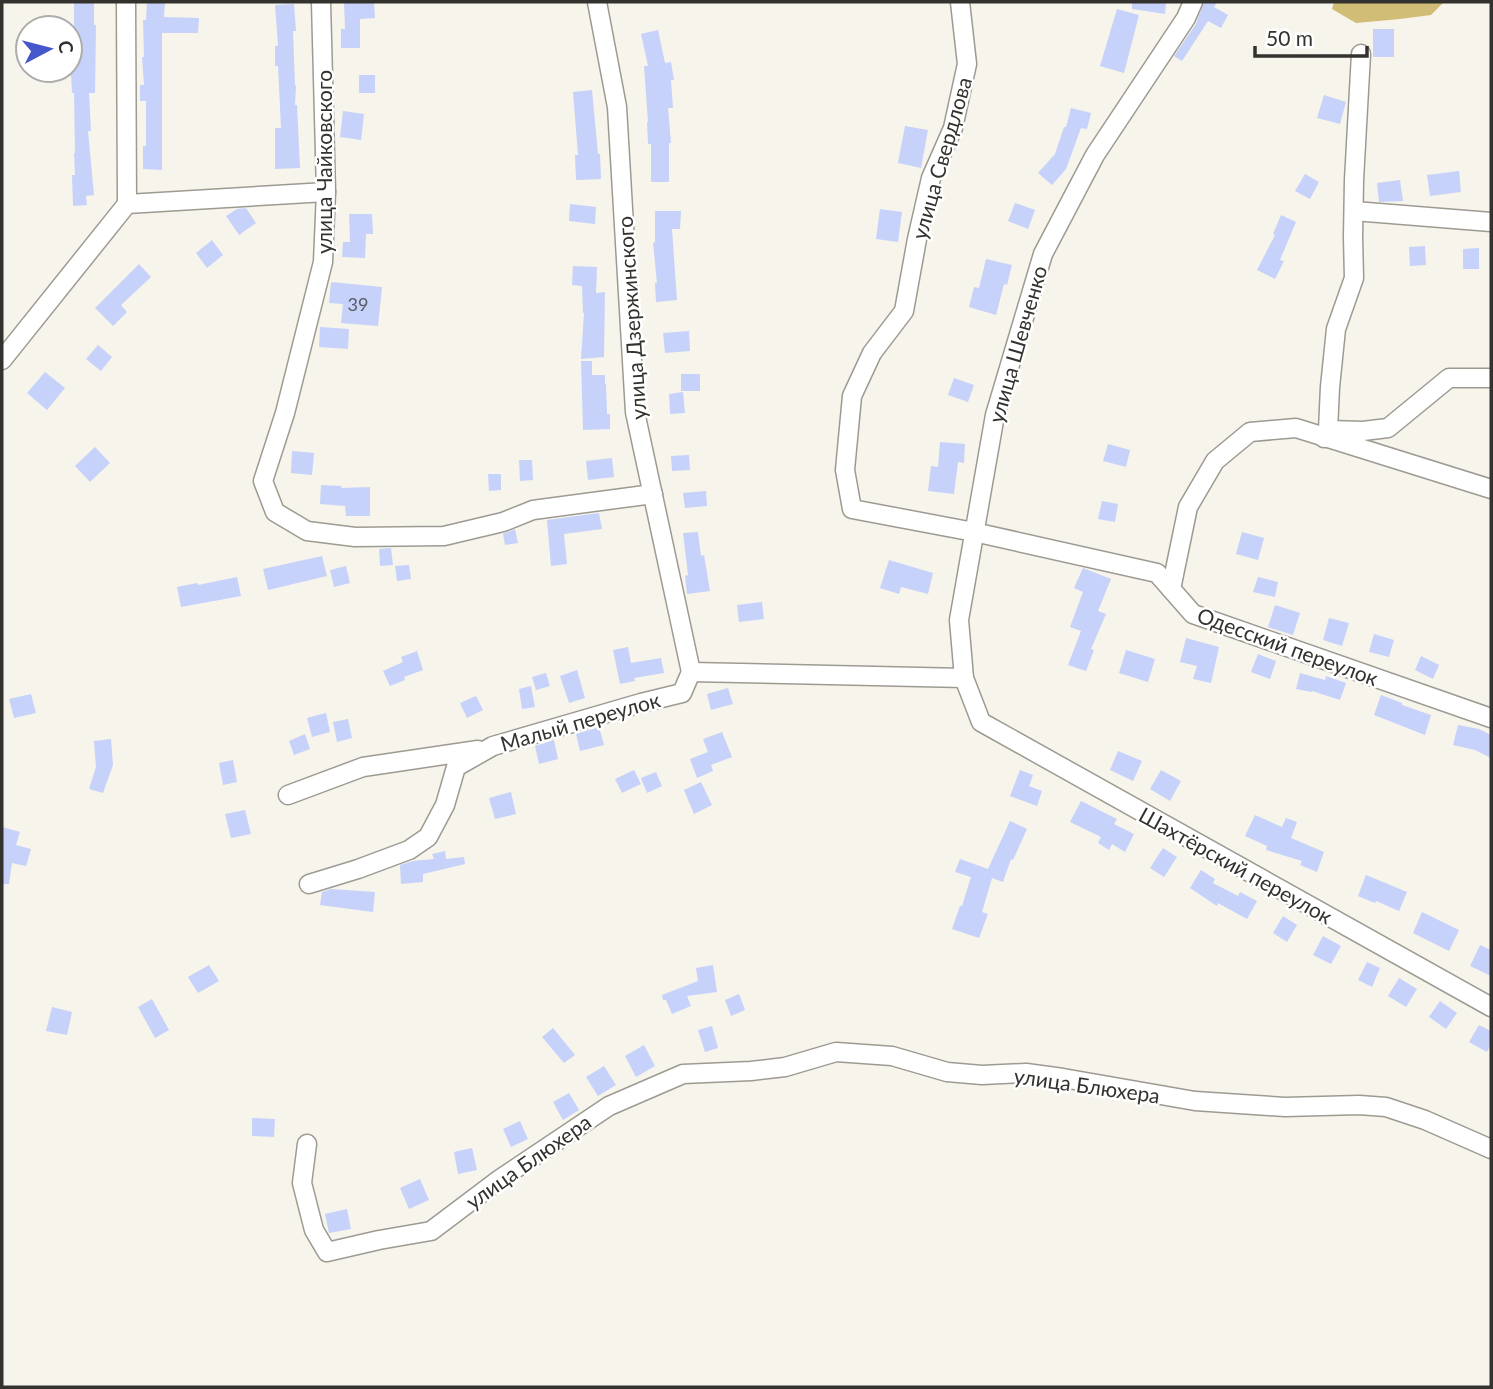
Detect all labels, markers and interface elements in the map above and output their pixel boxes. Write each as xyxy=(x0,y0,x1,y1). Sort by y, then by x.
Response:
north arrow xyxy=(14,14,84,84)
scale bar xyxy=(1255,14,1367,58)
text: 50 m xyxy=(1266,25,1313,50)
text: С xyxy=(54,39,79,55)
street label: улица Чайковского xyxy=(311,70,336,254)
street label: улица Свердлова xyxy=(906,74,976,242)
street label: улица Дзержинского xyxy=(611,215,651,421)
street label: улица Шевченко xyxy=(983,262,1051,426)
house number: 39 xyxy=(348,293,368,315)
street label: Одесский переулок xyxy=(1194,602,1382,690)
street label: Малый переулок xyxy=(497,686,663,756)
street label: Шахтёрский переулок xyxy=(1135,801,1337,929)
street label: улица Блюхера xyxy=(1012,1062,1162,1108)
street label: улица Блюхера xyxy=(461,1109,595,1213)

